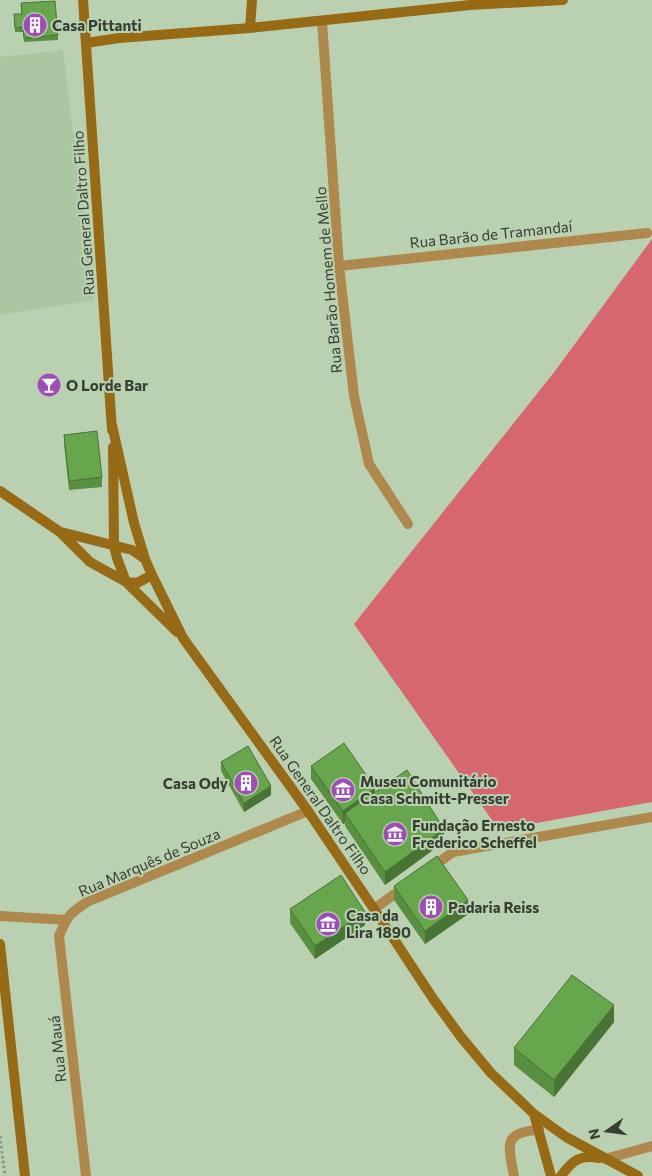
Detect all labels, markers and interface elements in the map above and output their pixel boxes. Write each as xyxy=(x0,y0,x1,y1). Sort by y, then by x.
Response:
building icon: Casa Pittanti xyxy=(22,12,48,38)
place label: Casa Pittanti xyxy=(52,16,142,34)
street label: Rua General Daltro Filho xyxy=(68,130,98,296)
street label: Rua Barão Homem de Mello xyxy=(311,186,345,374)
street label: Rua Barão de Tramandaí xyxy=(409,216,574,251)
bar icon: O Lorde Bar xyxy=(36,372,62,398)
place label: O Lorde Bar xyxy=(66,376,148,394)
street label: Rua General Daltro Filho xyxy=(266,732,376,878)
building icon: Casa Ody xyxy=(233,770,259,796)
place label: Museu Comunitário Casa Schmitt-Presser xyxy=(360,772,509,807)
place label: Casa Ody xyxy=(163,774,229,792)
museum icon: Museu Comunitário Casa Schmitt-Presser xyxy=(330,777,356,803)
place label: Fundação Ernesto Frederico Scheffel xyxy=(412,816,537,851)
museum icon: Fundação Ernesto Frederico Scheffel xyxy=(382,821,408,847)
street label: Rua Marquês de Souza xyxy=(75,824,223,900)
building icon: Padaria Reiss xyxy=(418,894,444,920)
place label: Padaria Reiss xyxy=(448,898,539,916)
place label: Casa da Lira 1890 xyxy=(346,906,411,941)
museum icon: Casa da Lira 1890 xyxy=(315,911,341,937)
street label: Rua Mauá xyxy=(45,1015,69,1083)
north arrow xyxy=(582,1106,632,1156)
text: N xyxy=(584,1127,603,1141)

